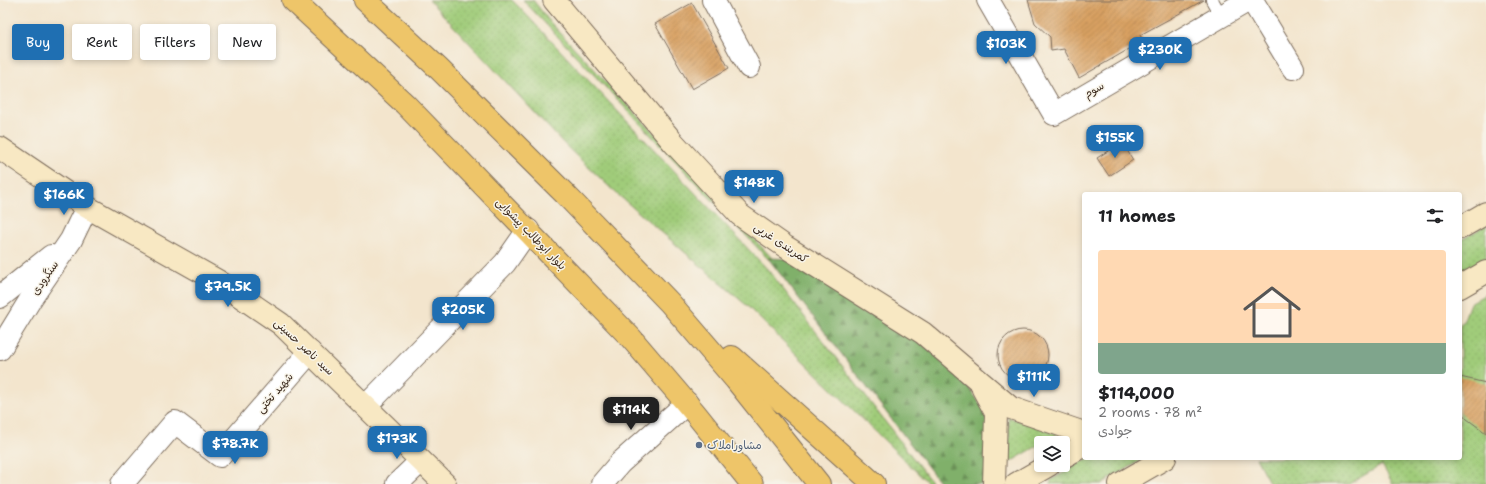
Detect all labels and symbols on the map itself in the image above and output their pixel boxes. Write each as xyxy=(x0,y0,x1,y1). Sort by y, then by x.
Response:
pin: $103K xyxy=(978,31,1034,65)
pin: $230K xyxy=(1132,37,1188,71)
street label: سوم xyxy=(1081,78,1107,103)
pin: $155K xyxy=(1087,125,1143,159)
pin: $148K xyxy=(726,170,782,204)
pin: $166K xyxy=(36,182,92,216)
street label: بلوار ابوطالب پیشوایی xyxy=(493,195,569,273)
street label: کمربندی غربی xyxy=(751,219,811,267)
street label: سنگرودی xyxy=(28,258,62,298)
pin: $79.5K xyxy=(195,274,261,308)
pin: $205K xyxy=(435,297,491,331)
street label: سید ناصر حسینی xyxy=(271,315,337,379)
pin: $111K xyxy=(1006,364,1062,398)
street label: شهید تختی xyxy=(253,370,297,416)
pin: $114K xyxy=(603,397,659,431)
pin: $173K xyxy=(369,426,425,460)
pin: $78.7K xyxy=(202,431,268,465)
place label: مشاوراملاک xyxy=(707,438,762,453)
marker: مشاوراملاک xyxy=(694,440,704,450)

